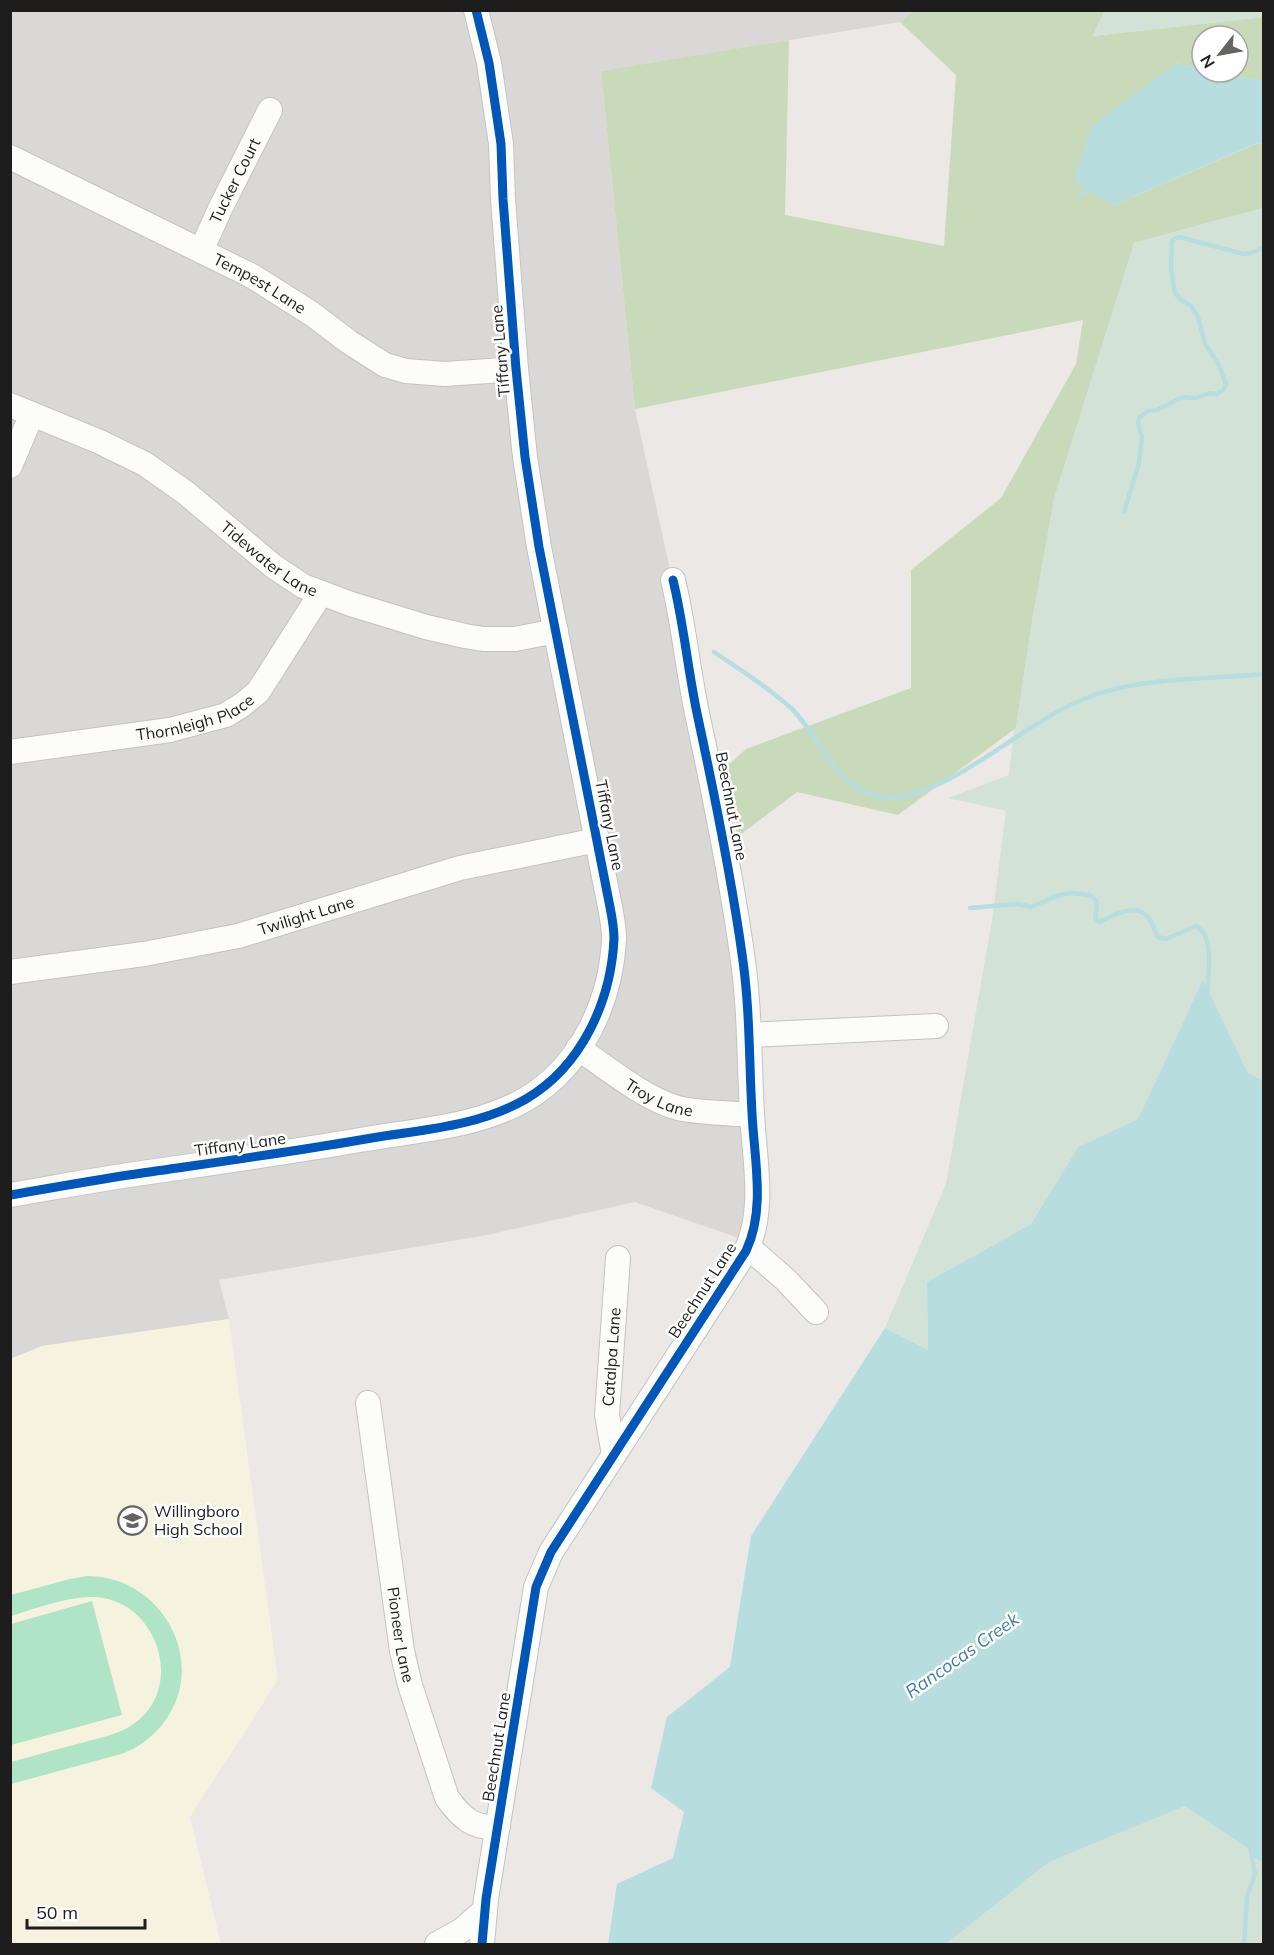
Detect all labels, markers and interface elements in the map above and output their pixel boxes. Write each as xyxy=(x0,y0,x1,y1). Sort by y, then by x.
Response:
north arrow xyxy=(1190,24,1250,84)
text: N xyxy=(1195,51,1219,72)
street label: Tucker Court xyxy=(205,134,264,226)
street label: Tempest Lane xyxy=(210,249,310,318)
street label: Tiffany Lane xyxy=(486,304,514,398)
street label: Tidewater Lane xyxy=(217,517,320,601)
street label: Thornleigh Place xyxy=(135,689,258,745)
street label: Beechnut Lane xyxy=(712,750,752,862)
street label: Tiffany Lane xyxy=(591,778,629,872)
street label: Twilight Lane xyxy=(256,891,356,939)
street label: Troy Lane xyxy=(622,1074,694,1121)
street label: Tiffany Lane xyxy=(193,1128,287,1160)
street label: Beechnut Lane xyxy=(664,1238,740,1342)
street label: Catalpa Lane xyxy=(598,1307,625,1407)
place label: Willingboro High School xyxy=(154,1501,243,1539)
school or university icon: Willingboro High School xyxy=(117,1504,149,1536)
street label: Pioneer Lane xyxy=(383,1586,419,1684)
water label: Rancocas Creek xyxy=(901,1607,1024,1703)
street label: Beechnut Lane xyxy=(477,1691,515,1803)
scale bar xyxy=(27,1892,146,1930)
text: 50 m xyxy=(36,1901,78,1924)

